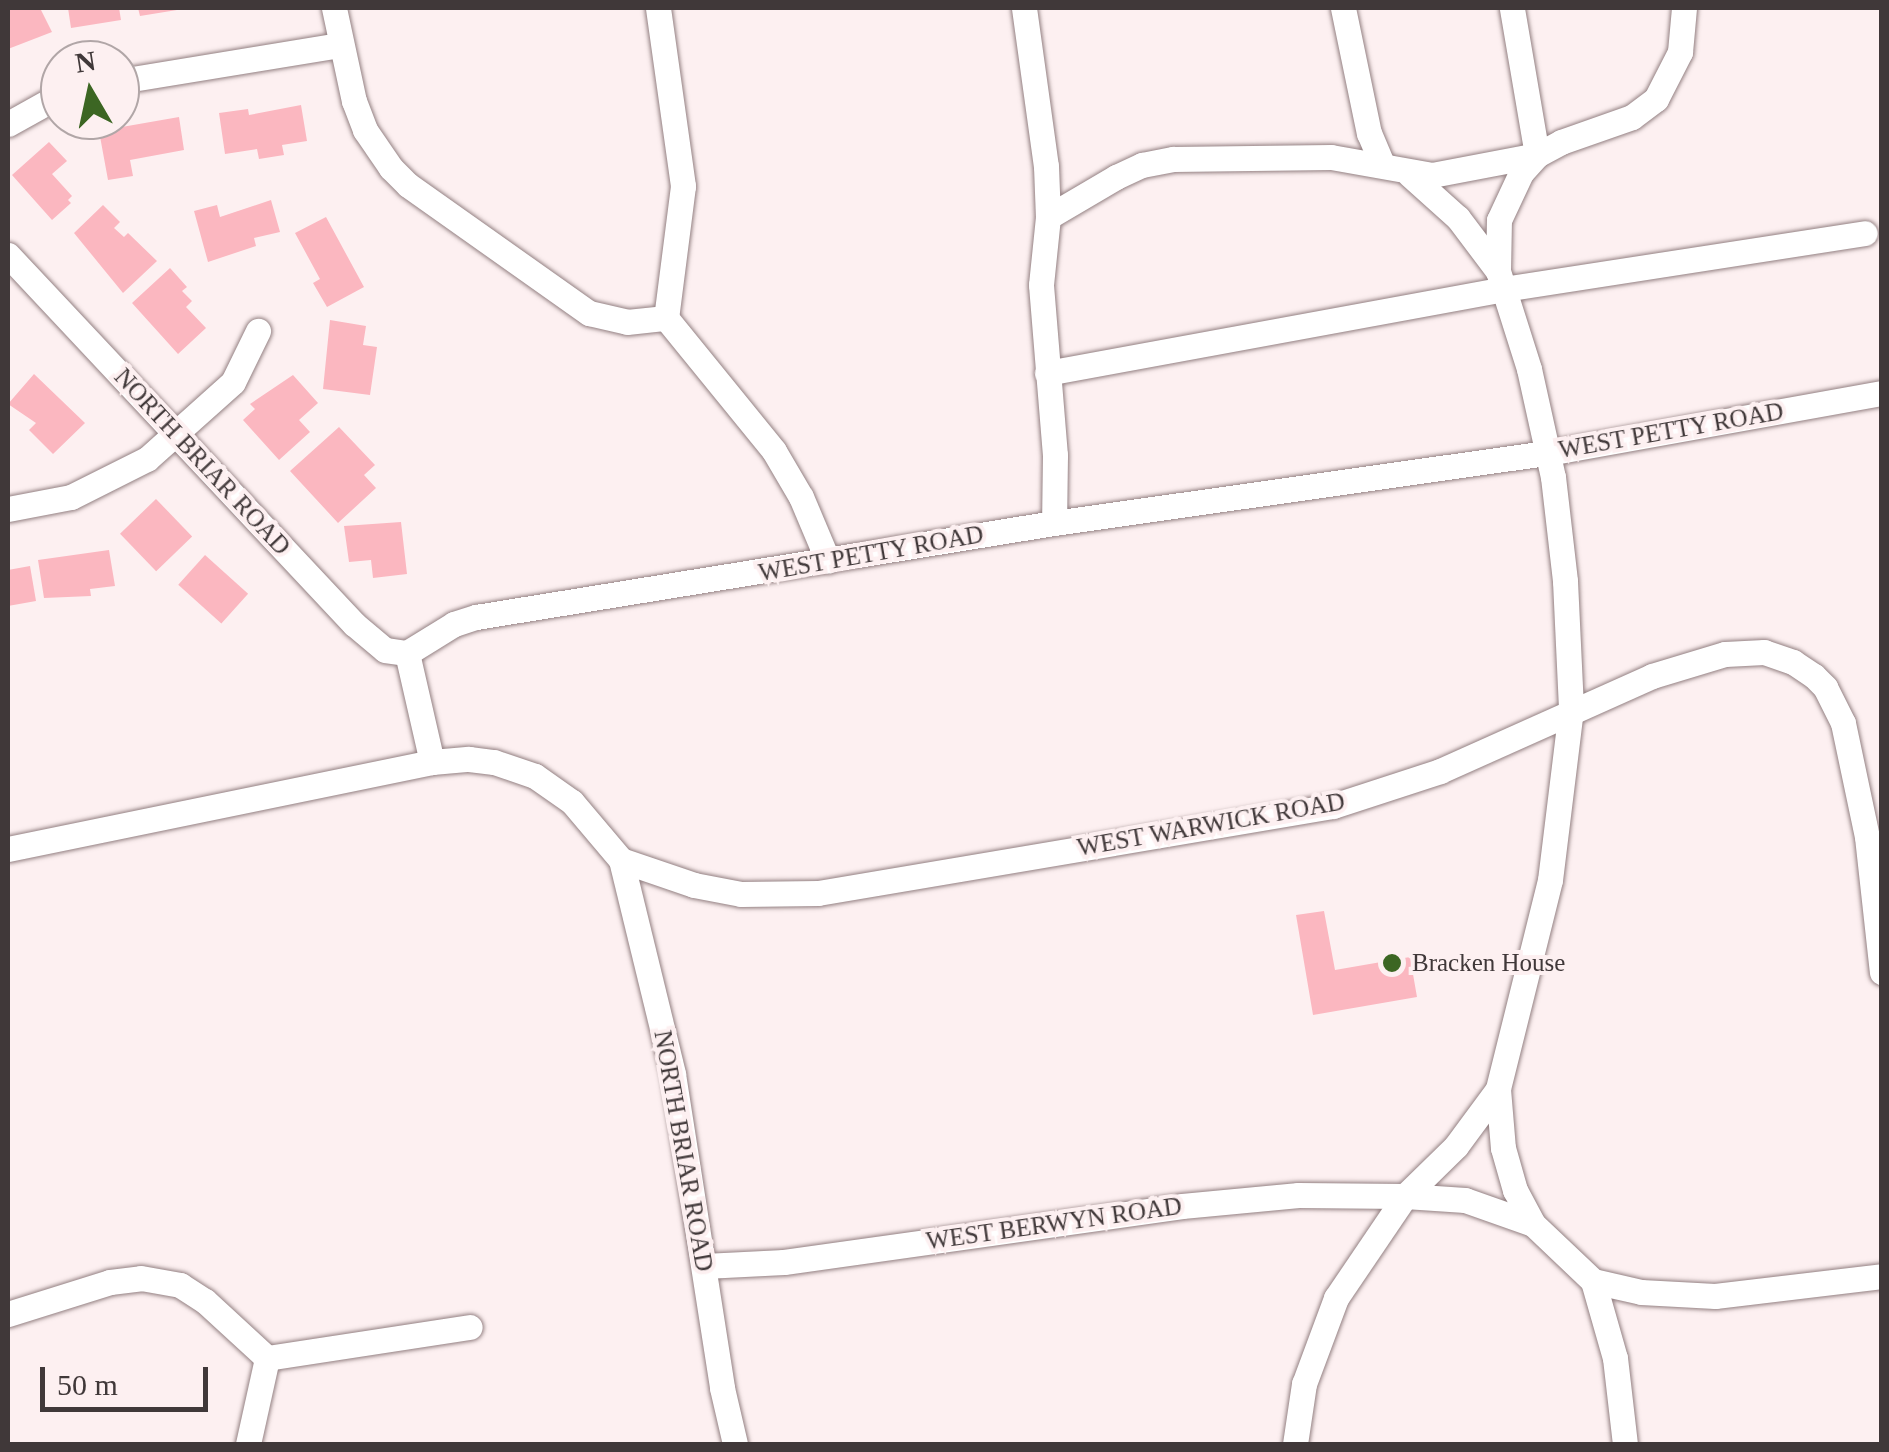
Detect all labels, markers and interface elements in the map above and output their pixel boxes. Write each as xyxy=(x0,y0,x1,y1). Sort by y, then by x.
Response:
north arrow xyxy=(40,40,140,140)
text: N xyxy=(73,45,98,79)
street label: NORTH BRIAR ROAD xyxy=(108,362,296,562)
street label: WEST PETTY ROAD xyxy=(1556,396,1786,466)
street label: WEST PETTY ROAD xyxy=(756,519,986,589)
street label: WEST WARWICK ROAD xyxy=(1074,787,1348,863)
place label: Bracken House xyxy=(1412,948,1565,978)
marker: Bracken House xyxy=(1381,952,1403,974)
street label: NORTH BRIAR ROAD xyxy=(647,1028,719,1274)
street label: WEST BERWYN ROAD xyxy=(924,1191,1184,1257)
scale bar xyxy=(45,1347,212,1409)
text: 50 m xyxy=(57,1368,118,1401)

